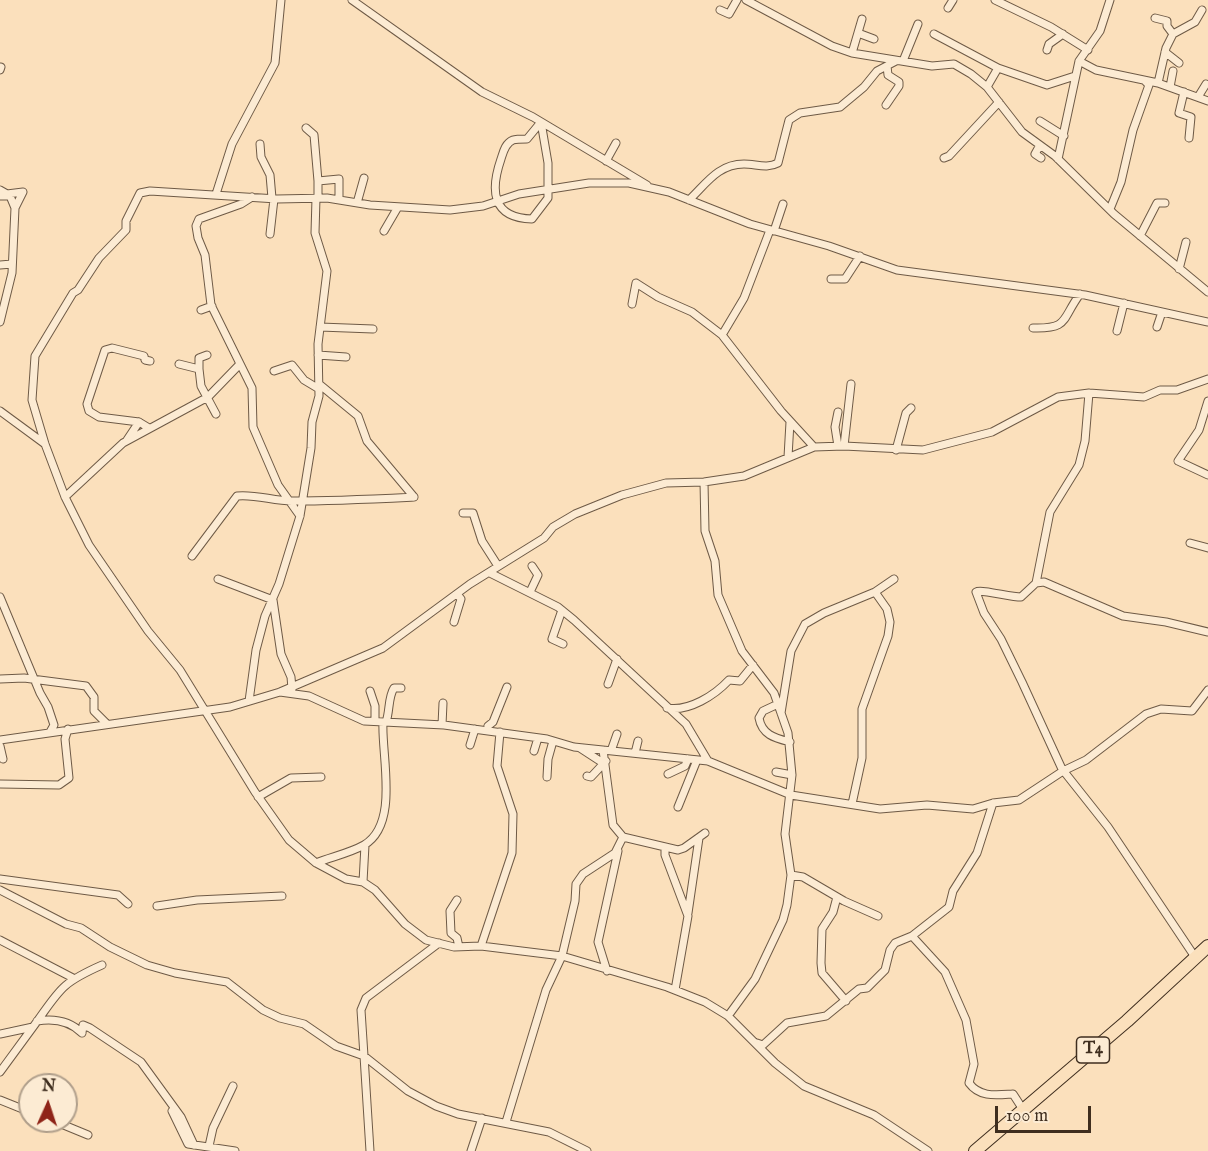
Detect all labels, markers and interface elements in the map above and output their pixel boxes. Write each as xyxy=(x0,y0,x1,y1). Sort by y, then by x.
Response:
road number: T4 xyxy=(1076,1037,1110,1063)
north arrow xyxy=(18,1073,78,1133)
text: N xyxy=(41,1077,56,1097)
scale bar xyxy=(998,1094,1094,1132)
text: 100 m xyxy=(1006,1105,1048,1128)

